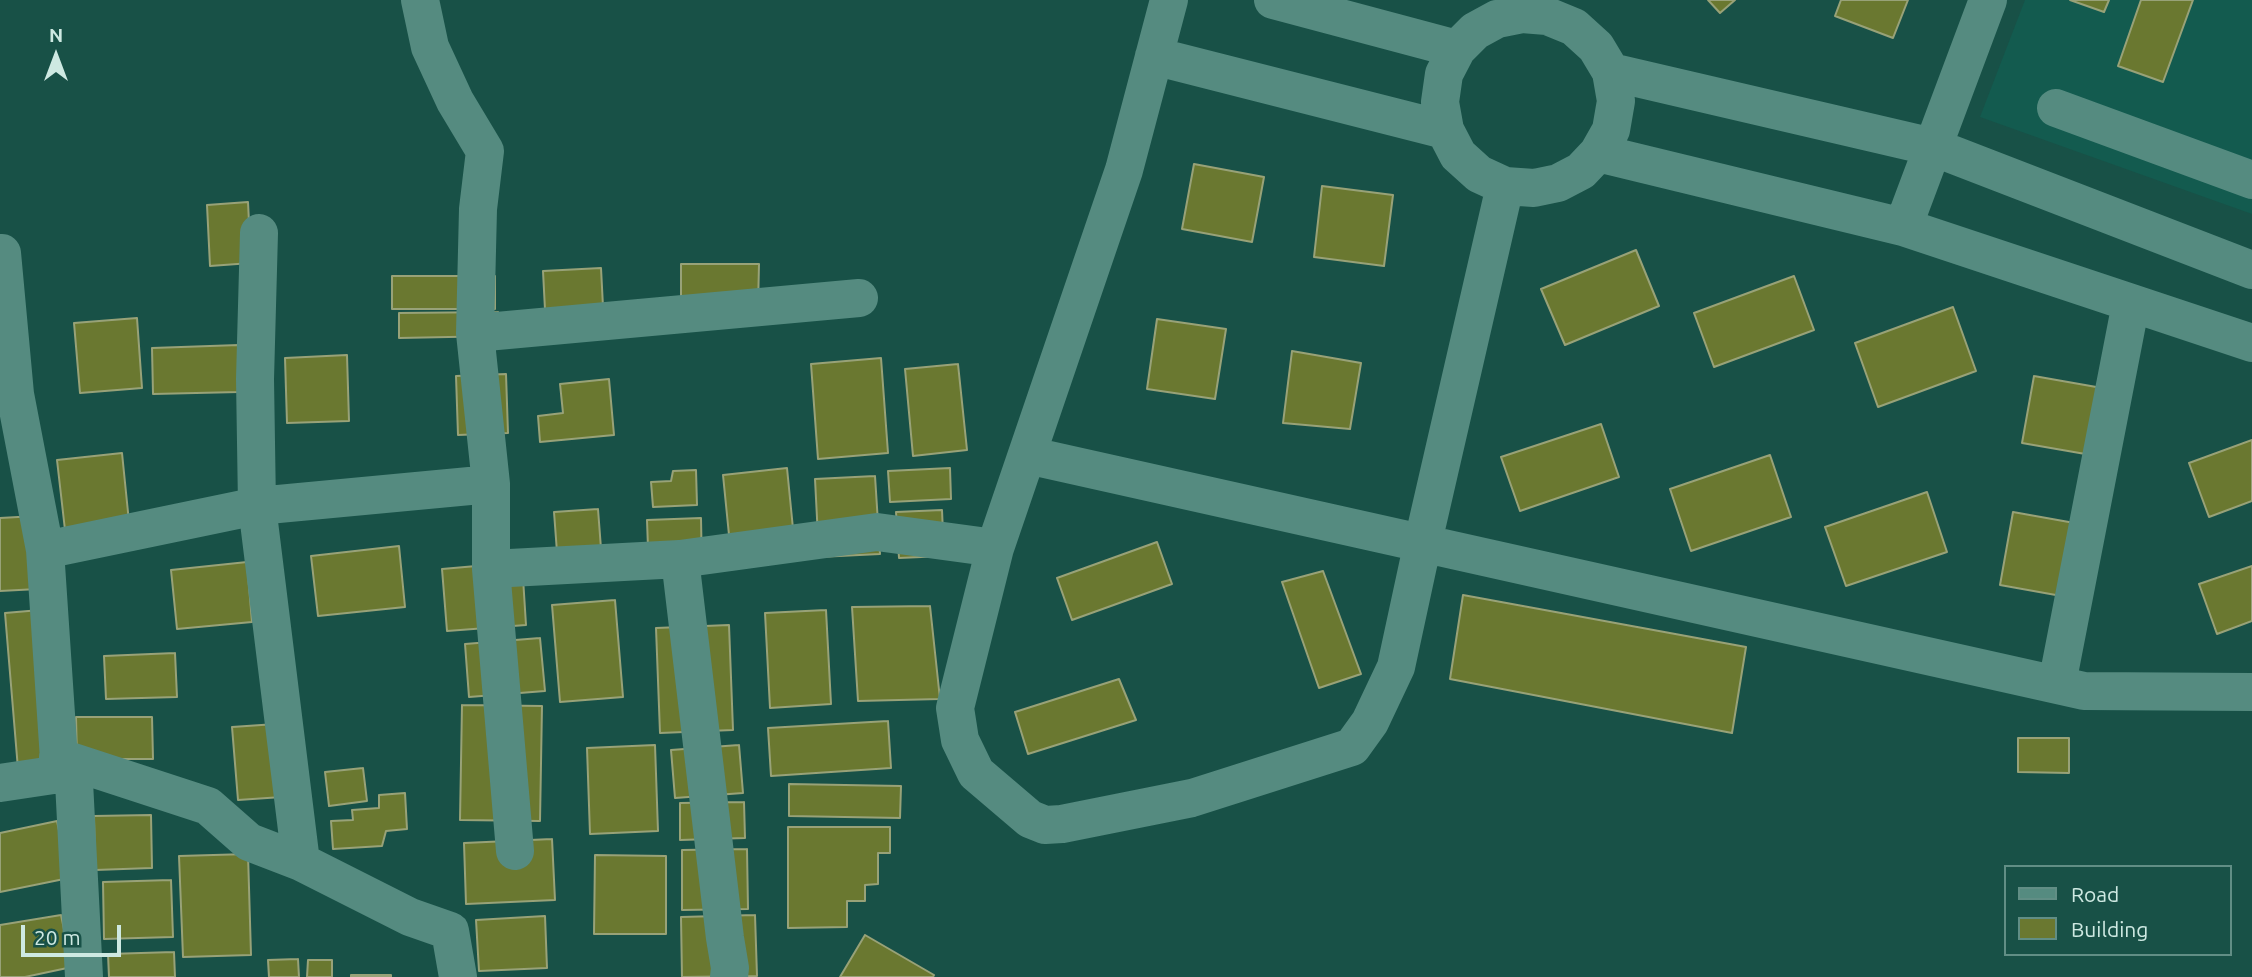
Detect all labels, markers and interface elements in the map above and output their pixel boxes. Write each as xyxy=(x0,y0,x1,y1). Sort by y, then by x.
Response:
north arrow xyxy=(21,21,91,91)
text: N xyxy=(49,24,63,46)
legend xyxy=(2004,865,2231,956)
text: Road xyxy=(2071,882,2119,906)
scale bar xyxy=(24,911,124,955)
text: Building xyxy=(2071,917,2148,941)
text: 20 m xyxy=(34,925,81,949)

